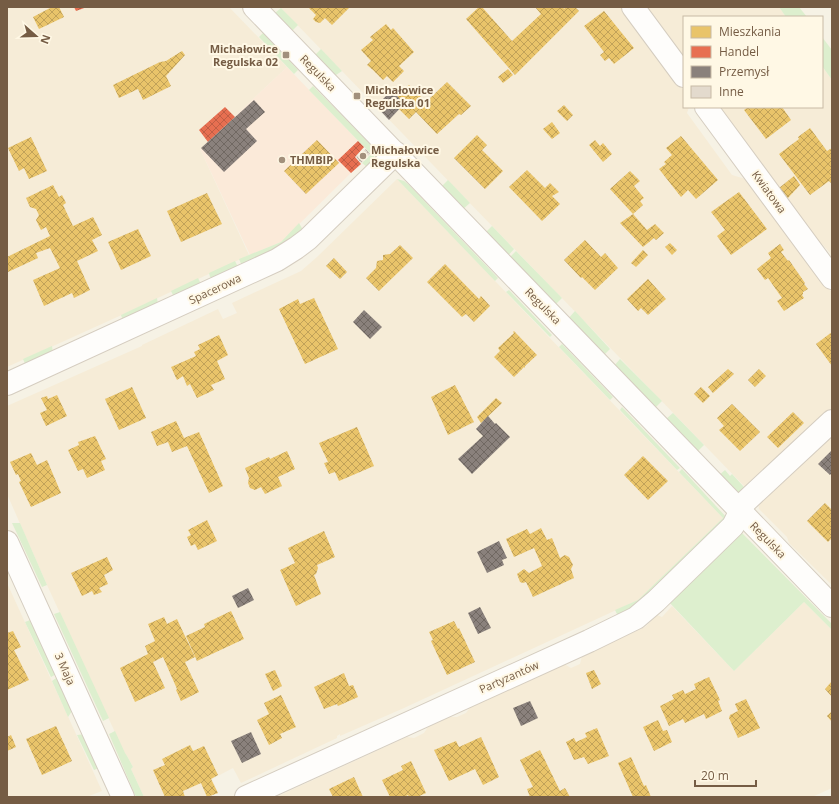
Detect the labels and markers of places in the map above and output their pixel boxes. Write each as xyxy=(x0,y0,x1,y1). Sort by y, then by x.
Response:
place label: Michałowice Regulska 02 xyxy=(210,41,278,69)
marker: Michałowice Regulska 02 xyxy=(281,50,291,60)
place label: Michałowice Regulska 01 xyxy=(365,82,434,110)
marker: Michałowice Regulska 01 xyxy=(352,91,362,101)
place label: Michałowice Regulska xyxy=(371,142,440,170)
marker: Michałowice Regulska xyxy=(358,151,368,161)
place label: THMBIP xyxy=(290,152,333,167)
marker: THMBIP xyxy=(277,155,287,165)

